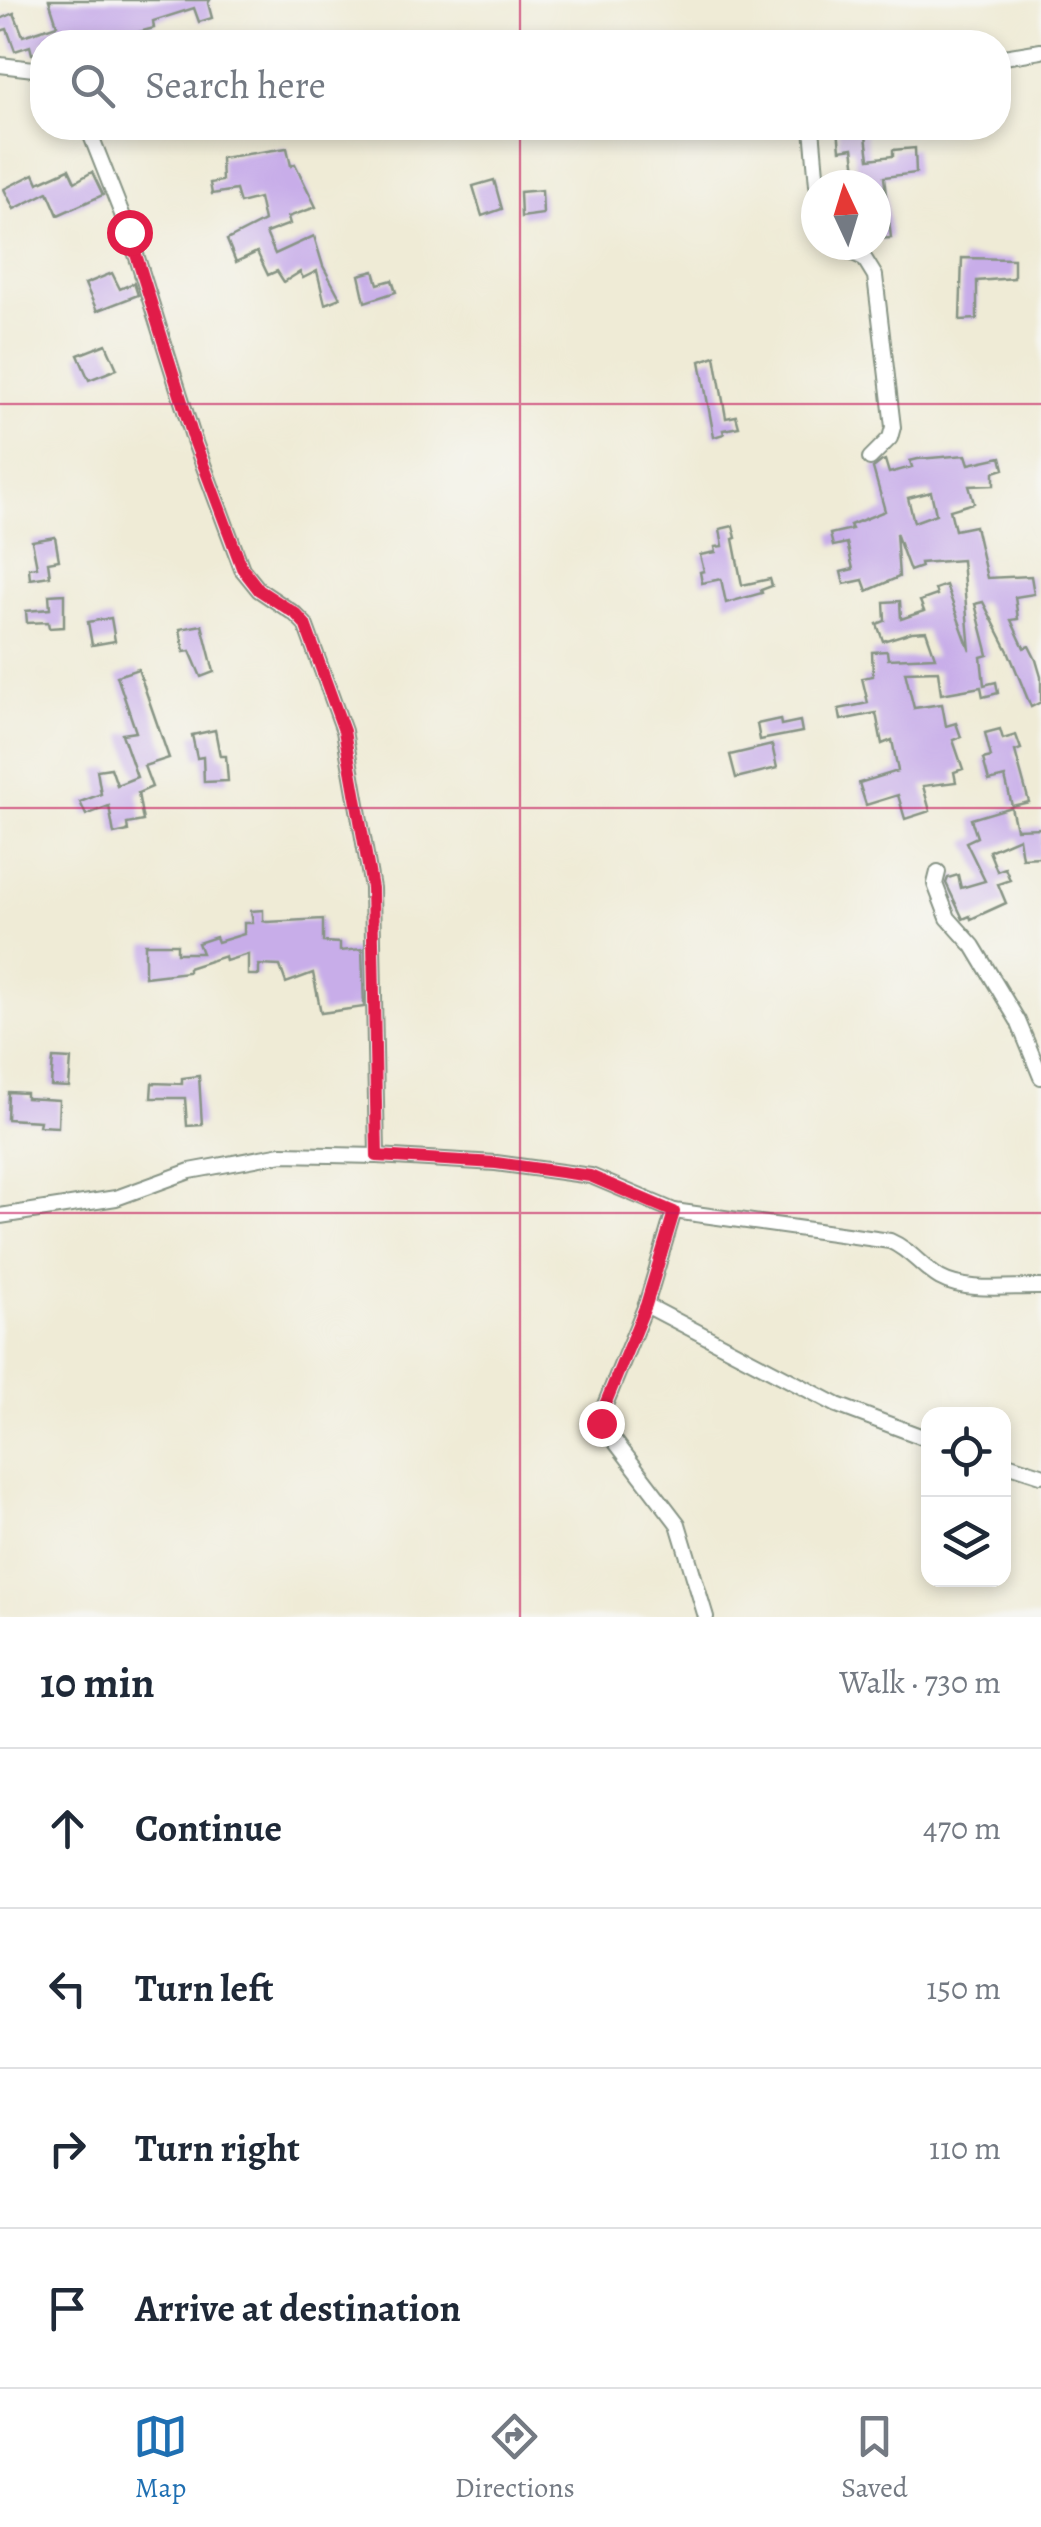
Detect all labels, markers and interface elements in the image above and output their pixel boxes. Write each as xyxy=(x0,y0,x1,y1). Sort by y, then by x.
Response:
search box xyxy=(30,30,1011,140)
icon: search xyxy=(65,58,120,113)
text: Search here xyxy=(145,59,326,111)
north arrow xyxy=(801,170,891,260)
route start xyxy=(107,210,153,256)
route end xyxy=(579,1401,625,1447)
map controls xyxy=(921,1407,1011,1587)
button: locate xyxy=(921,1407,1011,1497)
button: layers xyxy=(921,1497,1011,1587)
text: 10 min xyxy=(40,1654,155,1711)
text: Walk · 730 m xyxy=(839,1660,1001,1704)
icon: ahead xyxy=(40,1801,95,1856)
text: Continue xyxy=(135,1802,282,1854)
text: 470 m xyxy=(923,1806,1001,1850)
icon: left xyxy=(40,1961,95,2016)
text: Turn left xyxy=(135,1962,274,2014)
text: 150 m xyxy=(926,1966,1001,2010)
icon: right xyxy=(40,2121,95,2176)
text: Turn right xyxy=(135,2122,300,2174)
text: 110 m xyxy=(929,2126,1001,2170)
icon: arrive xyxy=(40,2281,95,2336)
text: Arrive at destination xyxy=(135,2282,461,2334)
tab: Map xyxy=(133,2409,188,2507)
tab: Directions xyxy=(455,2409,575,2507)
tab: Saved xyxy=(841,2409,908,2507)

